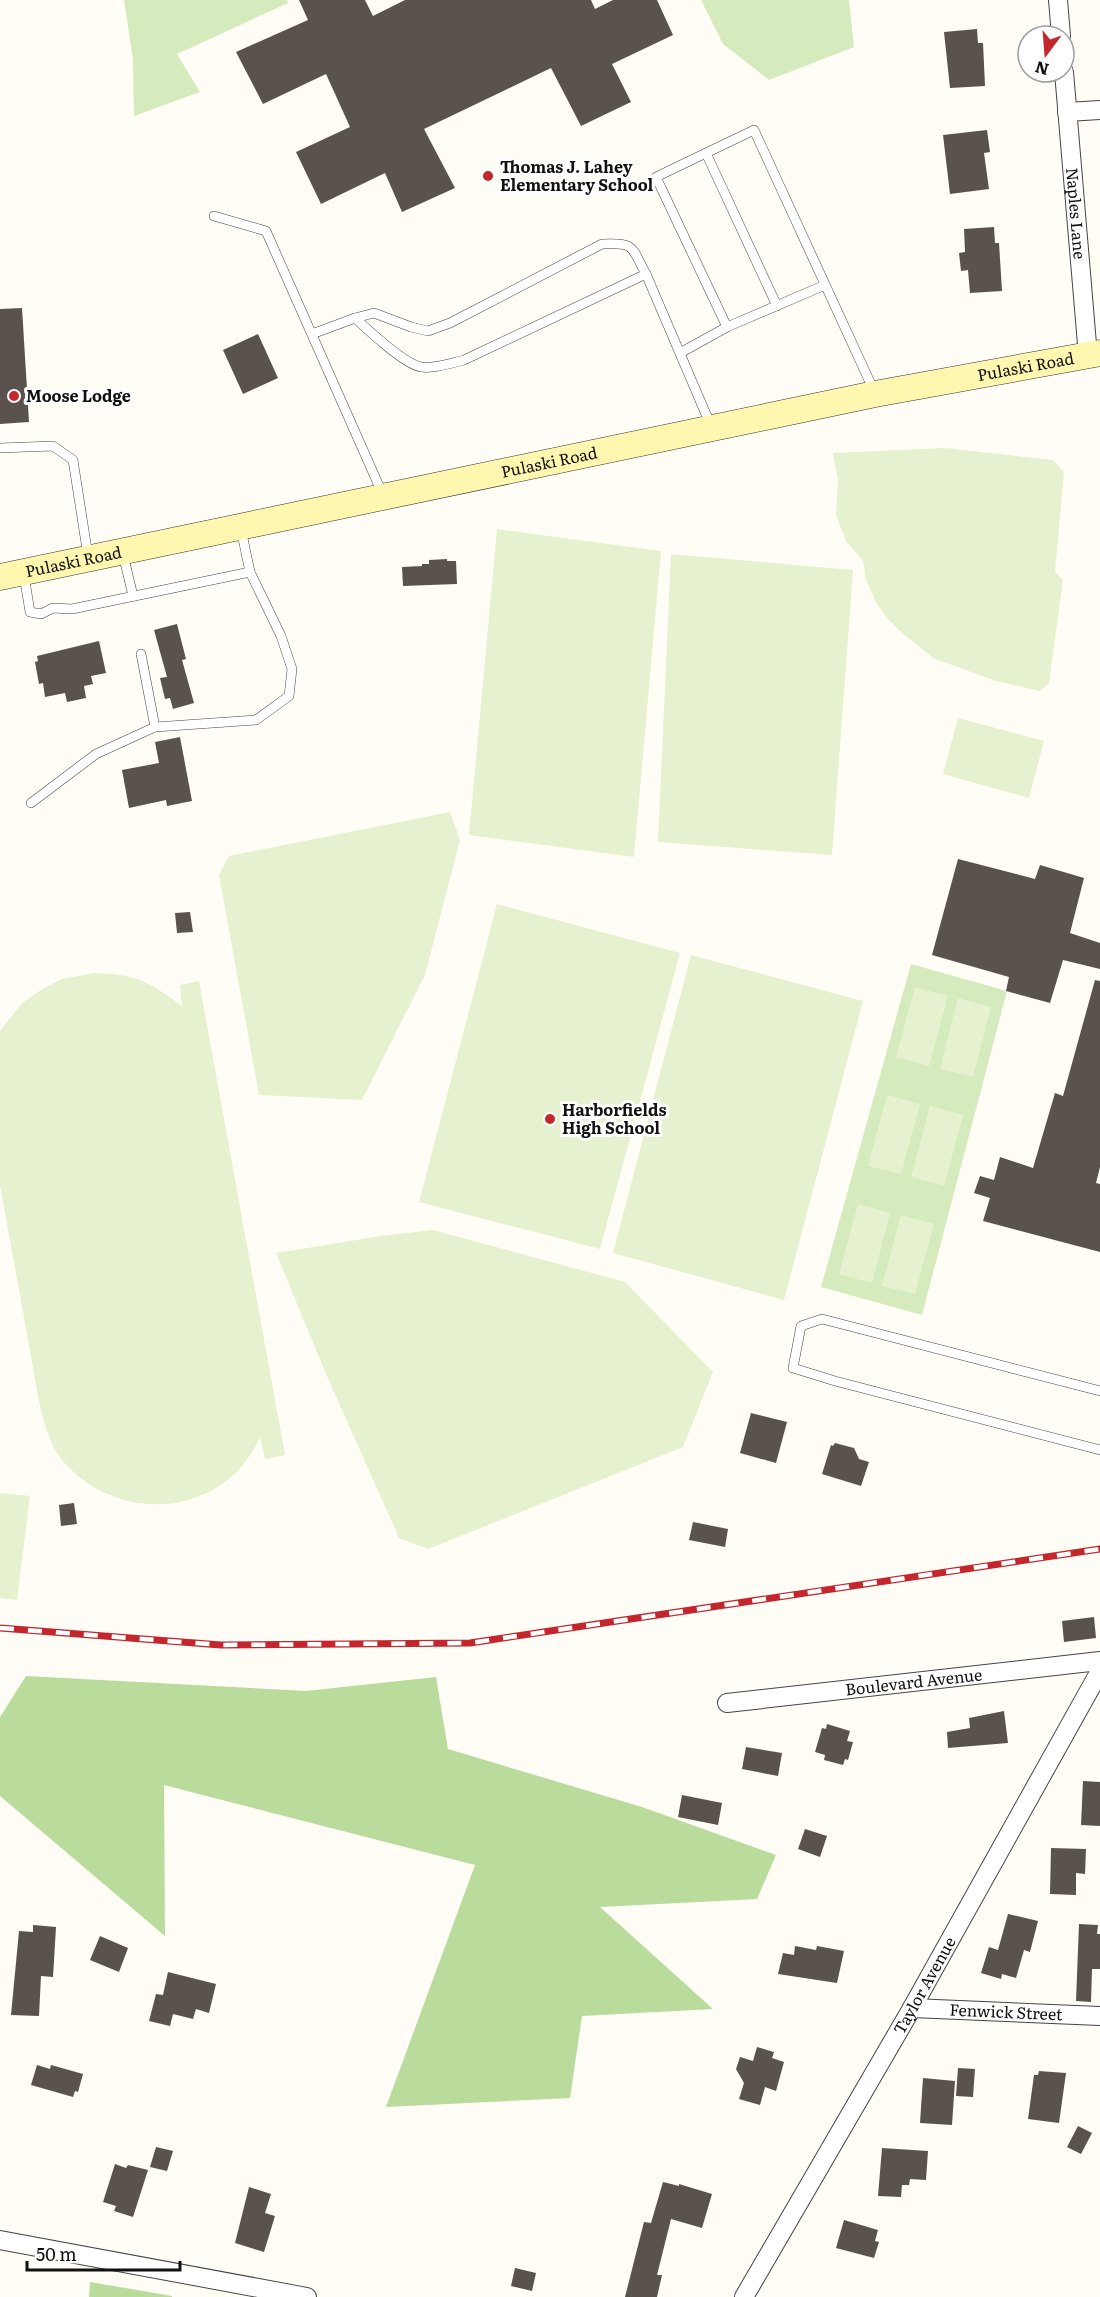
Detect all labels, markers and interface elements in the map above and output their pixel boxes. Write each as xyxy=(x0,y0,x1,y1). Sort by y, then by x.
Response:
north arrow xyxy=(1016,24,1076,84)
text: N xyxy=(1032,56,1051,83)
place label: Thomas J. Lahey Elementary School xyxy=(500,154,654,196)
street label: Naples Lane xyxy=(1061,167,1093,260)
marker: Thomas J. Lahey Elementary School xyxy=(481,169,495,183)
street label: Pulaski Road xyxy=(975,345,1076,386)
place label: Moose Lodge xyxy=(26,383,131,407)
marker: Moose Lodge xyxy=(7,389,21,403)
street label: Pulaski Road xyxy=(498,439,600,483)
street label: Pulaski Road xyxy=(23,539,124,582)
place label: Harborfields High School xyxy=(562,1097,667,1139)
marker: Harborfields High School xyxy=(543,1112,557,1126)
street label: Boulevard Avenue xyxy=(844,1661,983,1701)
street label: Taylor Avenue xyxy=(886,1932,961,2038)
street label: Fenwick Street xyxy=(949,1997,1064,2025)
scale bar xyxy=(27,2234,180,2272)
text: 50 m xyxy=(36,2240,77,2267)

